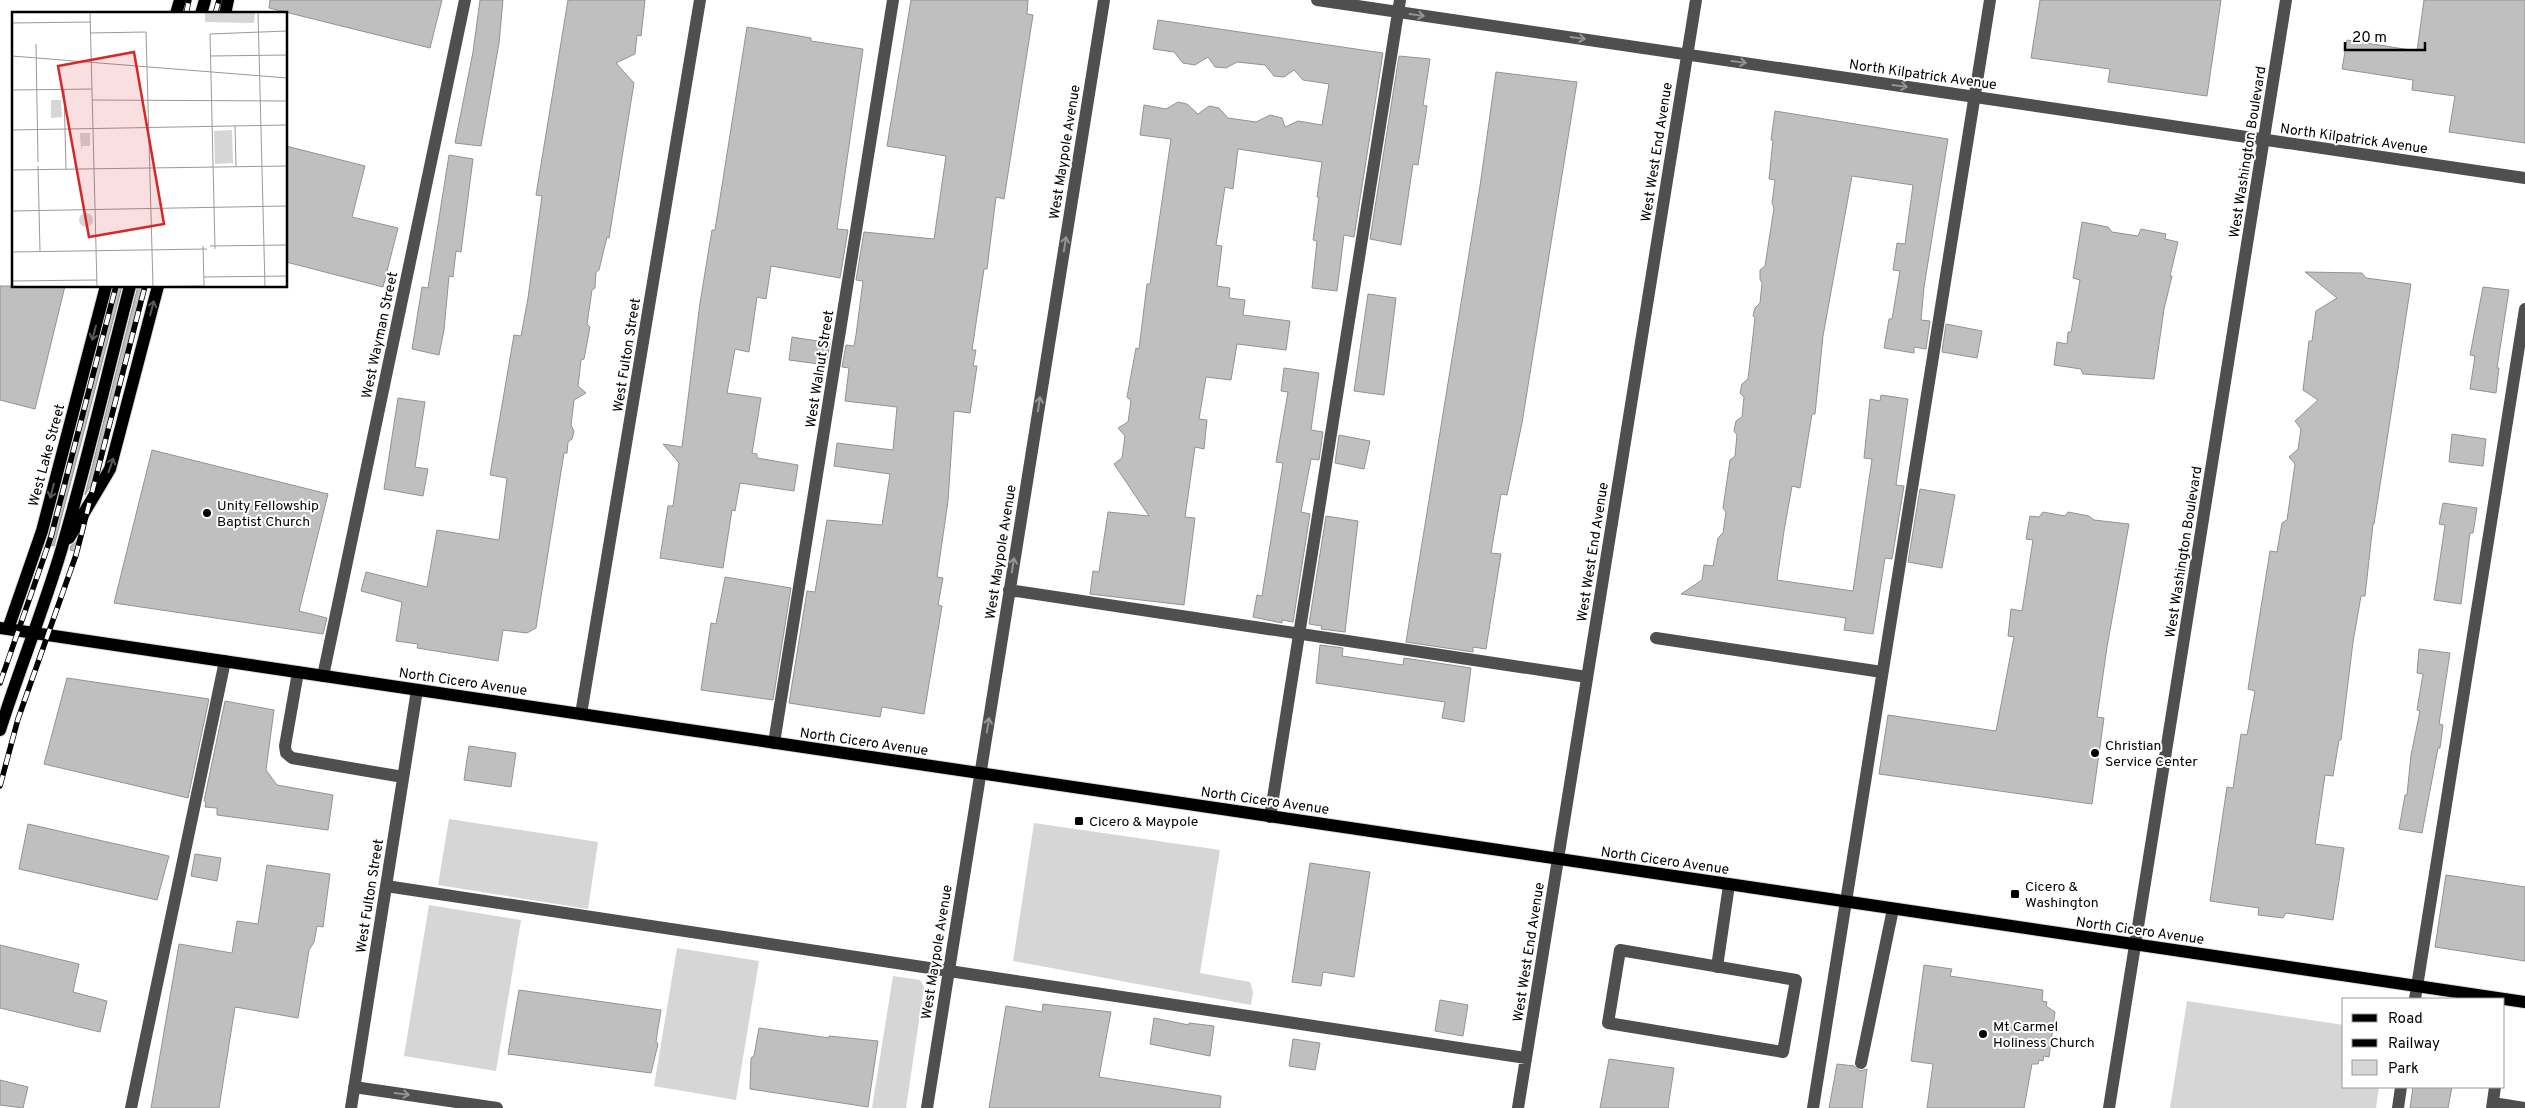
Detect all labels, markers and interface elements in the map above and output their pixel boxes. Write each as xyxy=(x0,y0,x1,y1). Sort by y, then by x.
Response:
one-way arrow xyxy=(1409,10,1425,20)
inset map xyxy=(12,12,288,288)
scale bar xyxy=(2345,20,2425,52)
text: 20 m xyxy=(2352,29,2387,48)
one-way arrow xyxy=(1570,34,1586,44)
street label: North Kilpatrick Avenue xyxy=(1848,57,1998,94)
one-way arrow xyxy=(1731,58,1747,68)
street label: West Washington Boulevard xyxy=(2226,65,2270,239)
street label: West West End Avenue xyxy=(1638,81,1677,223)
one-way arrow xyxy=(1891,81,1907,91)
street label: West Maypole Avenue xyxy=(1046,84,1085,221)
street label: North Kilpatrick Avenue xyxy=(2279,121,2429,158)
one-way arrow xyxy=(1060,236,1070,252)
street label: West Wayman Street xyxy=(359,270,402,400)
street label: West Fulton Street xyxy=(610,297,645,414)
one-way arrow xyxy=(148,301,157,317)
street label: West Walnut Street xyxy=(803,309,838,429)
one-way arrow xyxy=(88,325,98,341)
one-way arrow xyxy=(1034,397,1044,413)
street label: West Lake Street xyxy=(26,402,69,509)
one-way arrow xyxy=(106,458,116,474)
street label: West Washington Boulevard xyxy=(2162,465,2206,639)
street label: West West End Avenue xyxy=(1574,481,1613,623)
one-way arrow xyxy=(47,482,57,498)
street label: West Maypole Avenue xyxy=(982,484,1021,621)
place label: Unity Fellowship Baptist Church xyxy=(217,498,319,531)
marker: Unity Fellowship Baptist Church xyxy=(201,507,213,519)
one-way arrow xyxy=(1009,557,1019,573)
street label: North Cicero Avenue xyxy=(398,665,528,700)
one-way arrow xyxy=(983,718,993,734)
street label: North Cicero Avenue xyxy=(799,725,929,760)
place label: Christian Service Center xyxy=(2105,738,2198,771)
marker: Christian Service Center xyxy=(2089,747,2101,759)
street label: North Cicero Avenue xyxy=(1200,784,1330,819)
place label: Cicero & Maypole xyxy=(1089,814,1198,831)
marker: Cicero & Maypole xyxy=(1073,815,1085,827)
street label: West Fulton Street xyxy=(353,838,388,955)
street label: North Cicero Avenue xyxy=(1600,844,1730,879)
place label: Cicero & Washington xyxy=(2025,879,2099,912)
street label: West West End Avenue xyxy=(1510,881,1549,1023)
street label: West Maypole Avenue xyxy=(918,884,957,1021)
marker: Cicero & Washington xyxy=(2009,888,2021,900)
street label: North Cicero Avenue xyxy=(2075,914,2205,949)
legend xyxy=(2342,998,2505,1088)
text: Road xyxy=(2388,1010,2423,1029)
place label: Mt Carmel Holiness Church xyxy=(1993,1019,2095,1052)
marker: Mt Carmel Holiness Church xyxy=(1977,1028,1989,1040)
text: Railway xyxy=(2388,1035,2440,1054)
text: Park xyxy=(2388,1060,2419,1079)
one-way arrow xyxy=(394,1089,410,1099)

